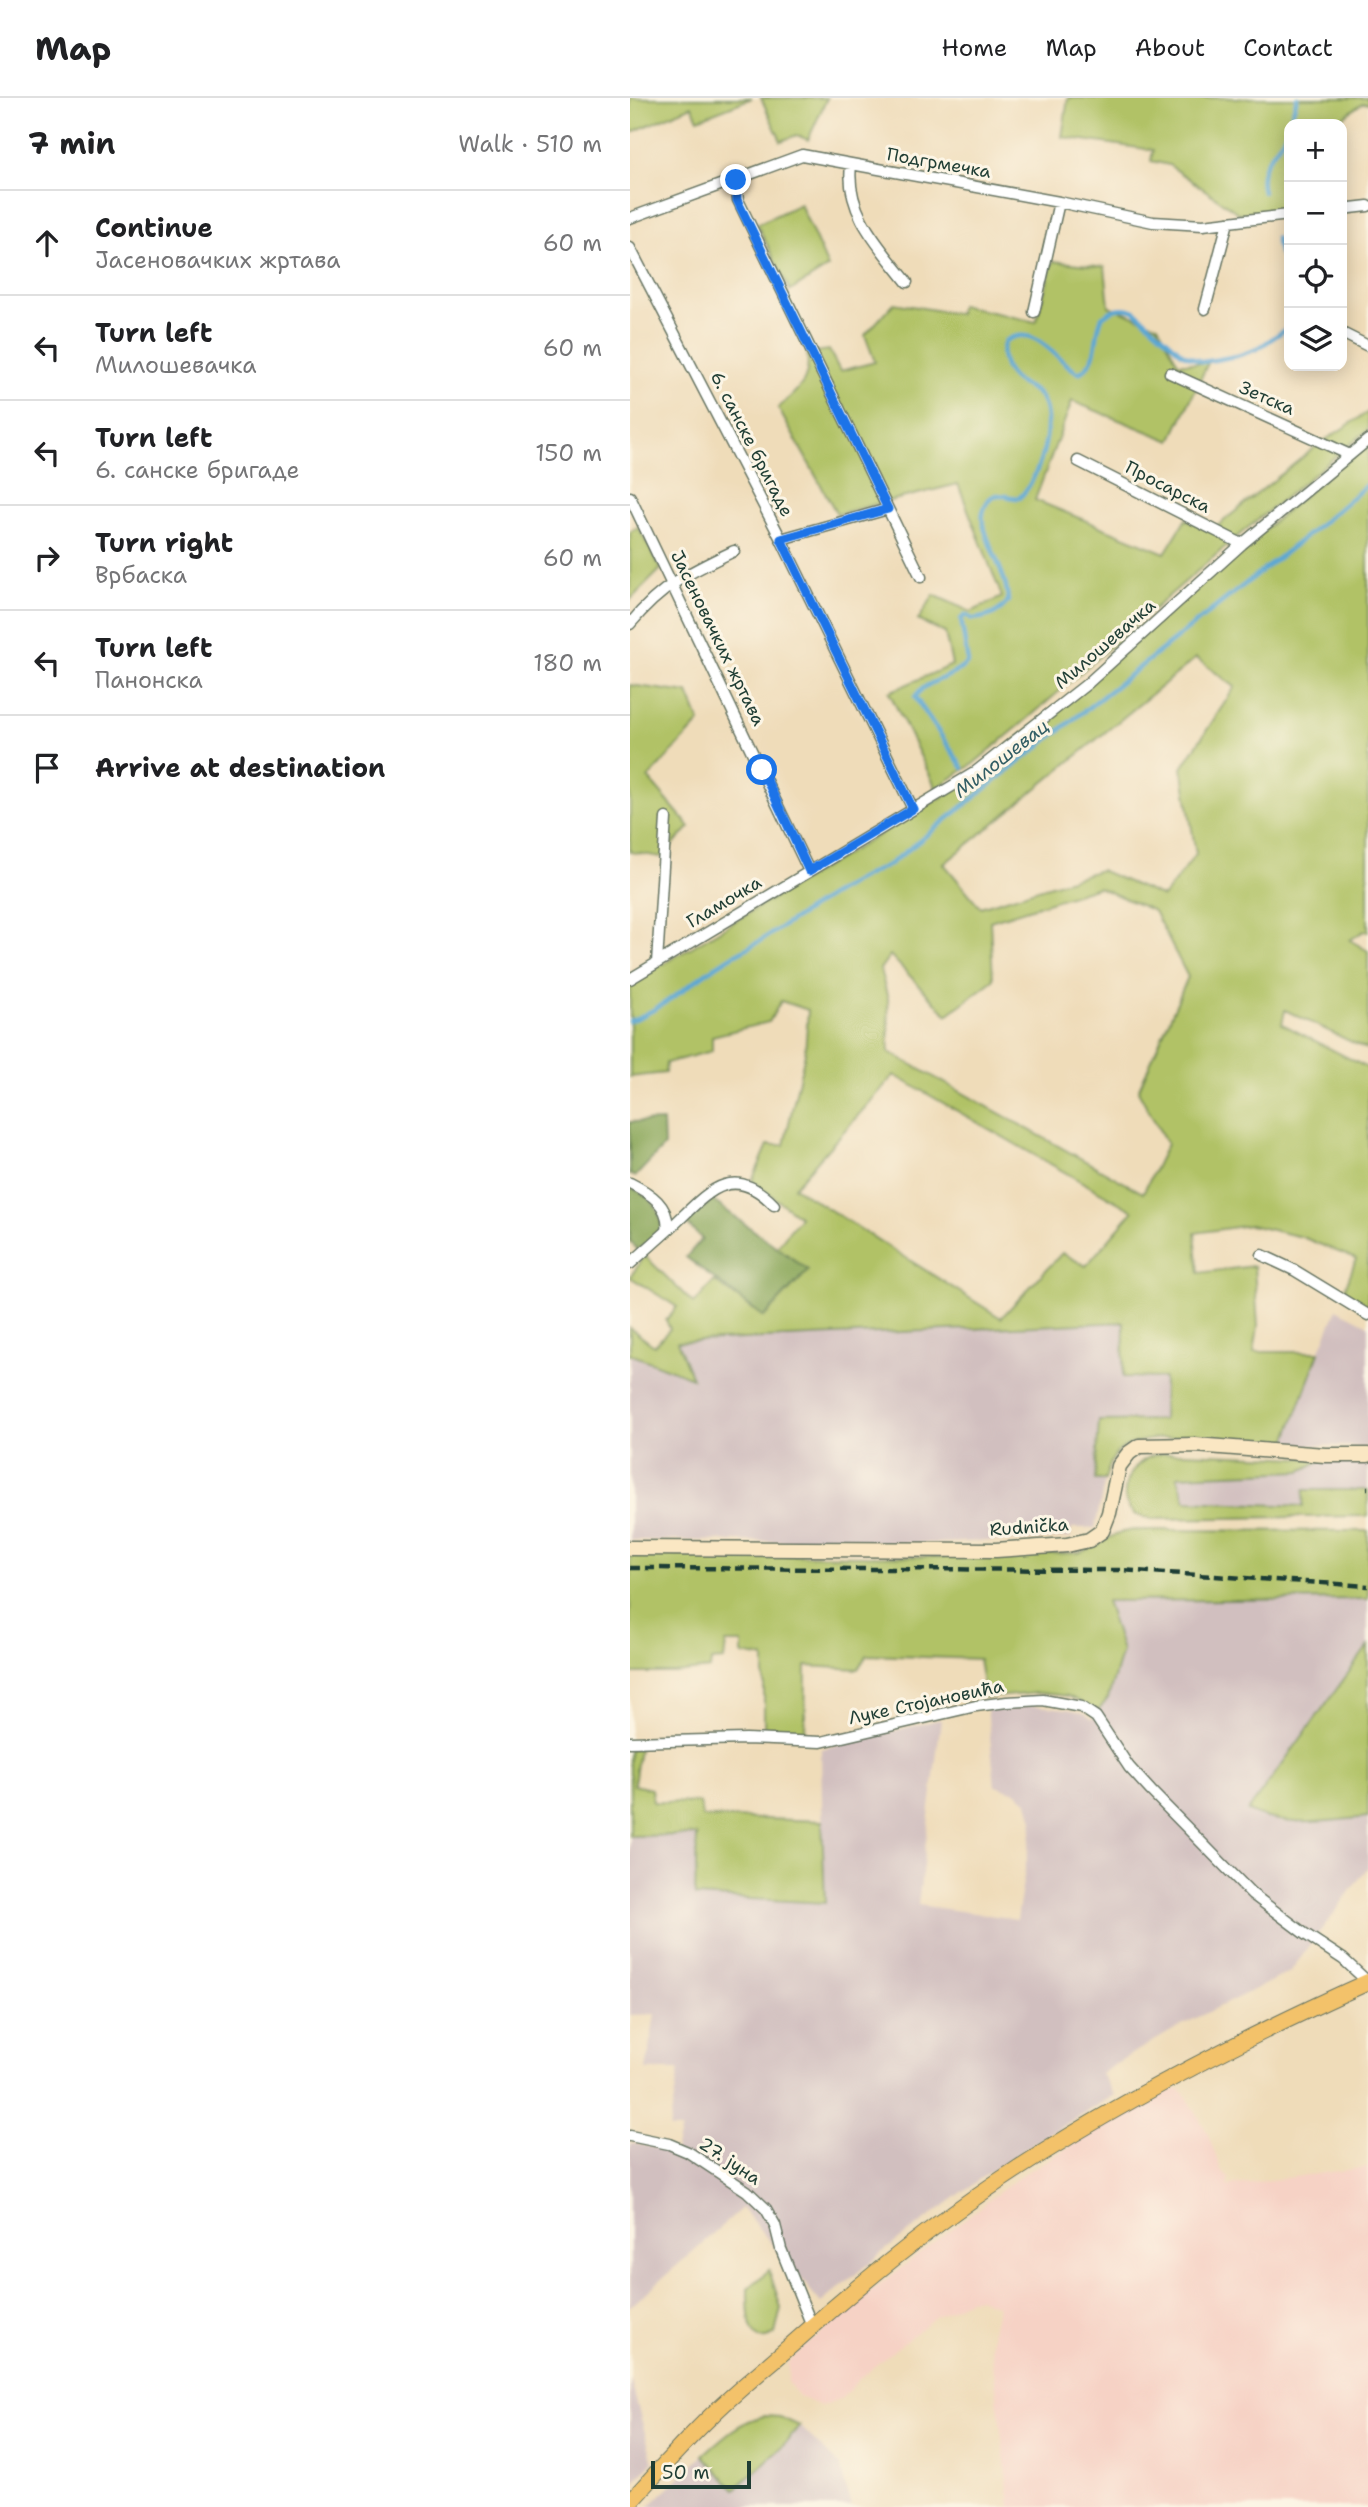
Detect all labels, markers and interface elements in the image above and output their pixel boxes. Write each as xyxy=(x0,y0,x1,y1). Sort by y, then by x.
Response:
text: Map xyxy=(35,26,111,71)
text: Home xyxy=(941,32,1007,64)
text: Map xyxy=(1045,32,1097,64)
text: About xyxy=(1135,32,1205,64)
text: Contact xyxy=(1243,32,1333,64)
map controls xyxy=(1284,119,1347,371)
button: + xyxy=(1284,119,1347,182)
text: 7 min xyxy=(28,123,115,164)
text: Walk · 510 m xyxy=(458,129,602,159)
street label: Подгрмечка xyxy=(885,142,993,184)
route end xyxy=(720,164,751,195)
button: − xyxy=(1284,182,1347,245)
text: Continue xyxy=(95,210,213,245)
icon: ahead xyxy=(28,224,66,262)
text: 60 m xyxy=(543,228,602,258)
text: Јасеновачких жртава xyxy=(95,245,341,275)
button: locate xyxy=(1284,245,1347,308)
button: layers xyxy=(1284,308,1347,371)
text: Turn left xyxy=(95,315,212,350)
icon: left xyxy=(28,329,66,367)
text: 60 m xyxy=(543,333,602,363)
text: Милошевачка xyxy=(95,350,257,380)
street label: 6. санске бригаде xyxy=(705,367,799,521)
street label: Зетска xyxy=(1236,375,1298,421)
text: Turn left xyxy=(95,420,212,455)
icon: left xyxy=(28,434,66,472)
text: 150 m xyxy=(535,438,602,468)
text: 6. санске бригаде xyxy=(95,455,300,485)
street label: Просарска xyxy=(1121,455,1215,519)
text: Turn right xyxy=(95,525,233,560)
icon: right xyxy=(28,539,66,577)
text: 60 m xyxy=(543,543,602,573)
street label: Јасеновачких жртава xyxy=(665,546,771,730)
text: Врбаска xyxy=(95,560,187,590)
street label: Милошевачка xyxy=(1049,593,1161,695)
text: Turn left xyxy=(95,630,212,665)
icon: left xyxy=(28,644,66,682)
text: 180 m xyxy=(533,648,602,678)
text: Панонска xyxy=(95,665,203,695)
water label: Милошевац xyxy=(949,714,1054,803)
icon: arrive xyxy=(28,749,66,787)
text: Arrive at destination xyxy=(95,750,385,785)
route start xyxy=(746,754,777,785)
street label: Гламочка xyxy=(682,870,766,934)
street label: Rudnička xyxy=(989,1512,1069,1542)
street label: Луке Стојановића xyxy=(846,1674,1006,1730)
street label: 27. јуна xyxy=(694,2132,766,2190)
scale bar xyxy=(651,2458,751,2490)
text: 50 m xyxy=(662,2460,710,2485)

